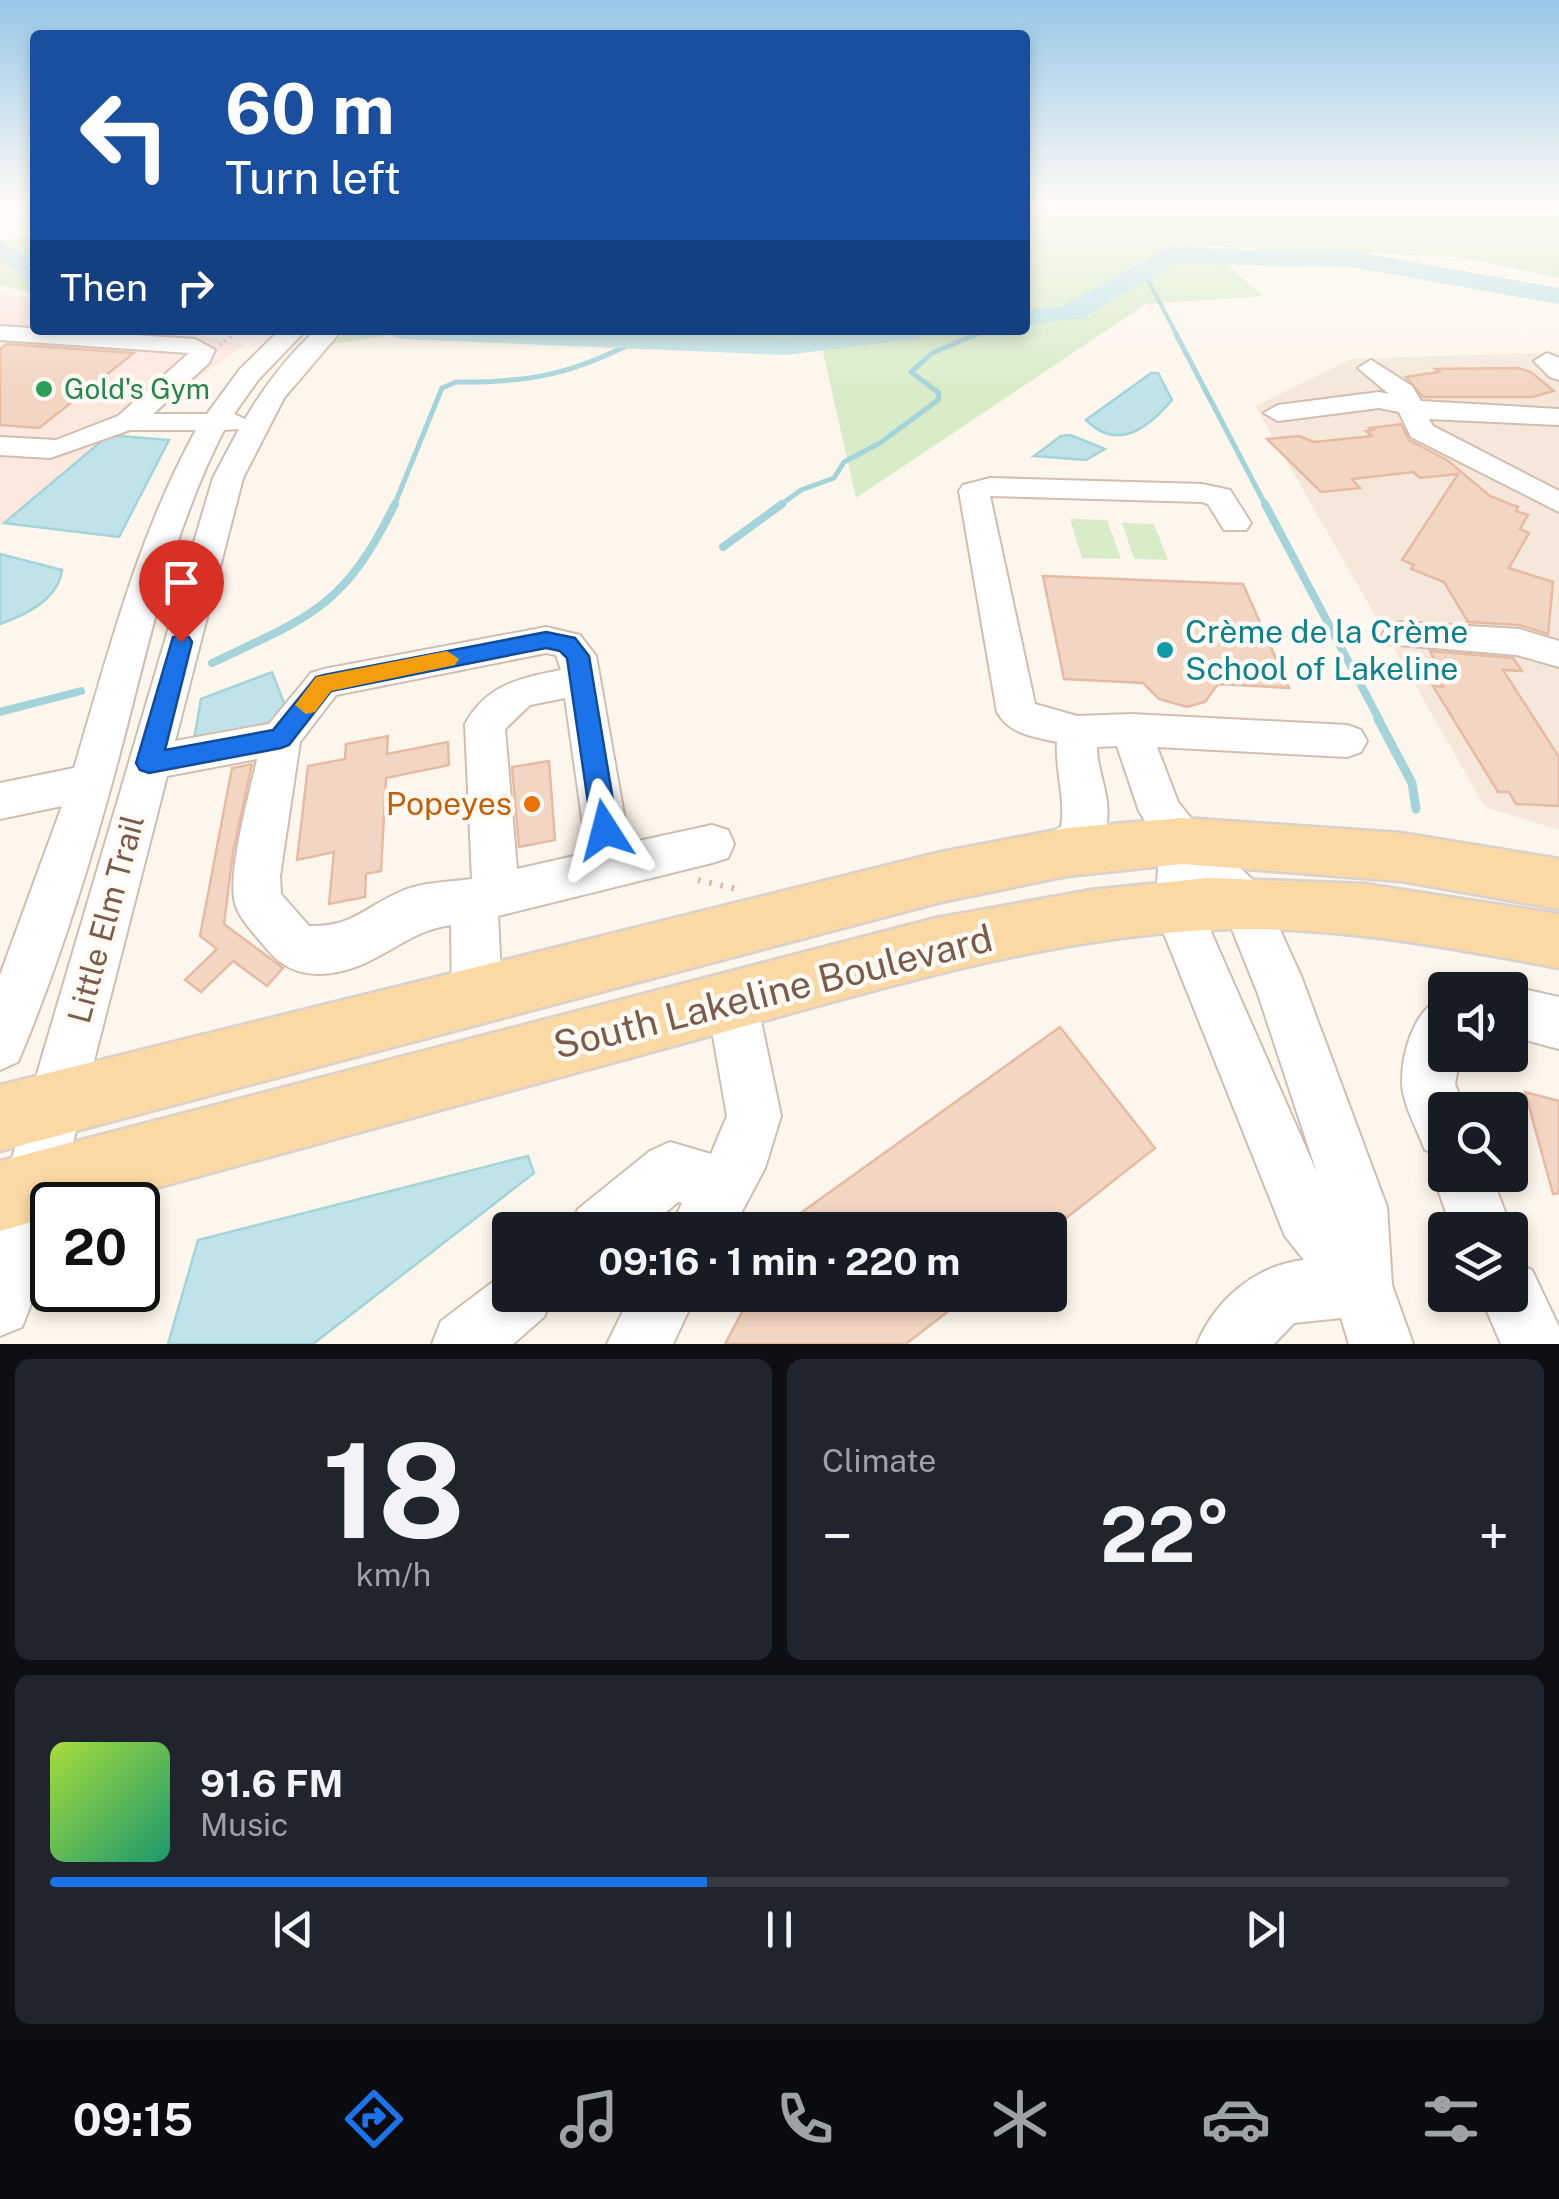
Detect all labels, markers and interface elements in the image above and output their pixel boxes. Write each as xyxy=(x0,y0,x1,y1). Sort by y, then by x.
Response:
text: 60 m xyxy=(225,67,395,150)
icon: left xyxy=(60,70,190,200)
text: Turn left xyxy=(225,151,401,204)
icon: right xyxy=(168,260,223,315)
text: Then xyxy=(60,265,148,310)
place label: Gold's Gym xyxy=(64,372,210,405)
marker: Gold's Gym xyxy=(33,378,55,400)
pin xyxy=(139,540,224,643)
icon: arrive xyxy=(154,555,209,610)
place label: Crème de la Crème School of Lakeline xyxy=(1185,613,1468,687)
marker: Crème de la Crème School of Lakeline xyxy=(1154,639,1176,661)
position arrow xyxy=(553,778,657,882)
place label: Popeyes xyxy=(386,785,512,822)
marker: Popeyes xyxy=(521,793,543,815)
street label: Little Elm Trail xyxy=(60,811,151,1027)
street label: South Lakeline Boulevard xyxy=(549,915,997,1068)
map controls xyxy=(1428,972,1528,1312)
button: sound xyxy=(1428,972,1528,1072)
button: search xyxy=(1428,1092,1528,1192)
speed limit sign: 20 xyxy=(30,1182,160,1312)
button: layers xyxy=(1428,1212,1528,1312)
text: 09:16 · 1 min · 220 m xyxy=(599,1239,960,1284)
text: 18 xyxy=(322,1415,465,1567)
text: Climate xyxy=(822,1442,936,1479)
text: 22° xyxy=(1100,1491,1231,1579)
text: − xyxy=(822,1504,853,1568)
text: + xyxy=(1479,1504,1509,1568)
text: km/h xyxy=(356,1556,431,1593)
text: 91.6 FM xyxy=(200,1761,343,1806)
text: Music xyxy=(200,1806,288,1843)
icon: previous xyxy=(266,1902,321,1957)
icon: pause xyxy=(752,1902,807,1957)
icon: next xyxy=(1238,1902,1293,1957)
icon: directions xyxy=(339,2084,409,2154)
icon: music xyxy=(554,2084,624,2154)
icon: phone xyxy=(770,2084,840,2154)
icon: climate xyxy=(985,2084,1055,2154)
icon: car xyxy=(1201,2084,1271,2154)
icon: filters xyxy=(1416,2084,1486,2154)
text: 09:15 xyxy=(73,2093,193,2146)

